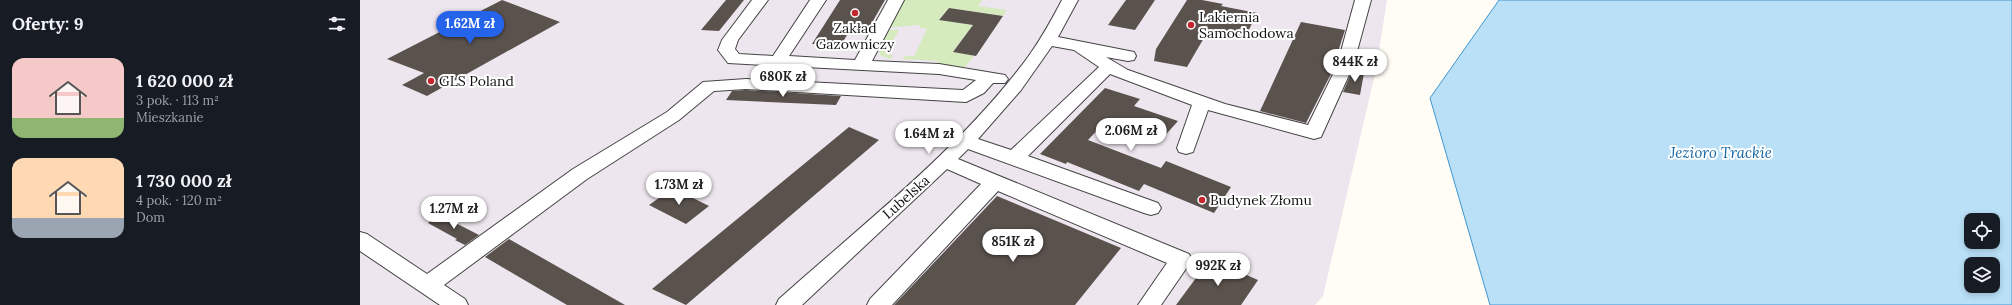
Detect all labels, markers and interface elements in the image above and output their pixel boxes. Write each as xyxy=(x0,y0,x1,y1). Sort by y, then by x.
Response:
marker: Zakład Gazowniczy xyxy=(850,8,860,18)
place label: Lakiernia Samochodowa xyxy=(1199,8,1294,42)
pin: 1.62M zł xyxy=(429,11,511,45)
text: Oferty: 9 xyxy=(12,13,83,35)
icon: filters xyxy=(326,13,348,35)
text: 1.62M zł xyxy=(445,15,495,32)
place label: Zakład Gazowniczy xyxy=(816,19,895,53)
marker: Lakiernia Samochodowa xyxy=(1186,20,1196,30)
pin: 844K zł xyxy=(1318,49,1392,83)
text: 844K zł xyxy=(1332,53,1378,70)
pin: 680K zł xyxy=(746,64,820,98)
text: 680K zł xyxy=(760,68,806,85)
text: 1 620 000 zł xyxy=(136,70,233,92)
place label: GLS Poland xyxy=(439,72,514,90)
icon: home xyxy=(44,74,92,122)
marker: GLS Poland xyxy=(426,76,436,86)
text: 3 pok. · 113 m² xyxy=(136,92,219,109)
text: Mieszkanie xyxy=(136,109,204,126)
pin: 2.06M zł xyxy=(1090,118,1172,152)
pin: 1.64M zł xyxy=(888,121,970,155)
text: 2.06M zł xyxy=(1105,122,1157,139)
text: 1.64M zł xyxy=(904,125,954,142)
water label: Jezioro Trackie xyxy=(1669,143,1772,162)
text: 1 730 000 zł xyxy=(136,170,231,192)
street label: Lubelska xyxy=(879,171,933,223)
pin: 1.73M zł xyxy=(638,172,720,206)
icon: home xyxy=(44,174,92,222)
text: 1.73M zł xyxy=(655,176,703,193)
place label: Budynek Złomu xyxy=(1210,191,1312,209)
text: 4 pok. · 120 m² xyxy=(136,192,222,209)
marker: Budynek Złomu xyxy=(1197,195,1207,205)
pin: 1.27M zł xyxy=(413,196,495,230)
text: 1.27M zł xyxy=(430,200,478,217)
text: Dom xyxy=(136,209,165,226)
map controls xyxy=(1964,213,2000,293)
button: locate xyxy=(1964,213,2000,249)
pin: 851K zł xyxy=(976,229,1050,263)
text: 851K zł xyxy=(991,233,1035,250)
pin: 992K zł xyxy=(1181,253,1255,287)
text: 992K zł xyxy=(1195,257,1241,274)
button: layers xyxy=(1964,257,2000,293)

